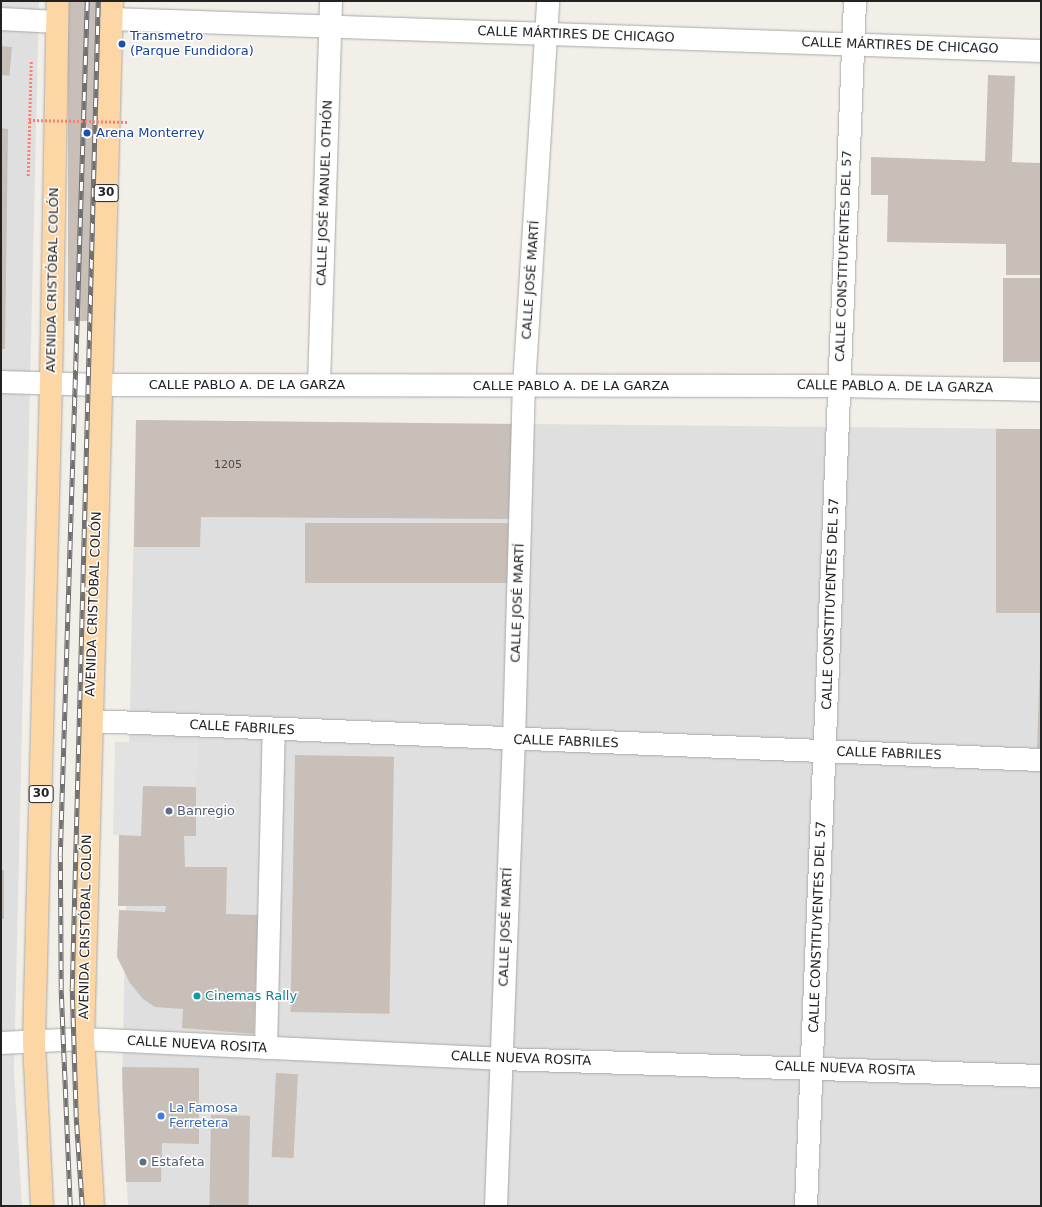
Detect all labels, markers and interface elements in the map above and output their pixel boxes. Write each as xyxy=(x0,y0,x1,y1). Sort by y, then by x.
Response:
street label: CALLE MÁRTIRES DE CHICAGO xyxy=(477,24,675,46)
place label: Transmetro (Parque Fundidora) xyxy=(130,29,254,60)
street label: CALLE MÁRTIRES DE CHICAGO xyxy=(801,35,999,57)
marker: Transmetro (Parque Fundidora) xyxy=(117,39,127,49)
street label: CALLE JOSÉ MANUEL OTHÓN xyxy=(314,100,336,286)
place label: Arena Monterrey xyxy=(96,125,205,141)
marker: Arena Monterrey xyxy=(81,127,93,139)
street label: CALLE CONSTITUYENTES DEL 57 xyxy=(833,150,855,362)
road number: 30 xyxy=(93,183,119,203)
street label: AVENIDA CRISTÓBAL COLÓN xyxy=(44,187,62,373)
street label: CALLE JOSÉ MARTÍ xyxy=(519,220,543,340)
street label: CALLE PABLO A. DE LA GARZA xyxy=(149,377,345,393)
street label: CALLE PABLO A. DE LA GARZA xyxy=(797,377,993,397)
street label: CALLE PABLO A. DE LA GARZA xyxy=(473,378,669,394)
house number: 1205 xyxy=(214,458,242,472)
street label: CALLE CONSTITUYENTES DEL 57 xyxy=(820,498,842,710)
street label: AVENIDA CRISTÓBAL COLÓN xyxy=(83,511,105,697)
street label: CALLE JOSÉ MARTÍ xyxy=(508,543,528,663)
street label: CALLE FABRILES xyxy=(189,717,295,739)
street label: CALLE FABRILES xyxy=(513,732,619,752)
street label: CALLE FABRILES xyxy=(836,744,942,764)
road number: 30 xyxy=(28,784,54,804)
place label: Banregio xyxy=(177,803,235,819)
marker: Banregio xyxy=(164,806,174,816)
street label: CALLE CONSTITUYENTES DEL 57 xyxy=(807,821,829,1033)
street label: AVENIDA CRISTÓBAL COLÓN xyxy=(77,834,95,1020)
street label: CALLE JOSÉ MARTÍ xyxy=(496,867,516,987)
place label: Cinemas Rally xyxy=(205,988,297,1004)
marker: Cinemas Rally xyxy=(192,991,202,1001)
street label: CALLE NUEVA ROSITA xyxy=(126,1034,268,1056)
street label: CALLE NUEVA ROSITA xyxy=(451,1049,591,1069)
street label: CALLE NUEVA ROSITA xyxy=(775,1059,915,1079)
place label: La Famosa Ferretera xyxy=(169,1101,238,1132)
marker: La Famosa Ferretera xyxy=(156,1111,166,1121)
place label: Estafeta xyxy=(151,1154,205,1170)
marker: Estafeta xyxy=(138,1157,148,1167)

